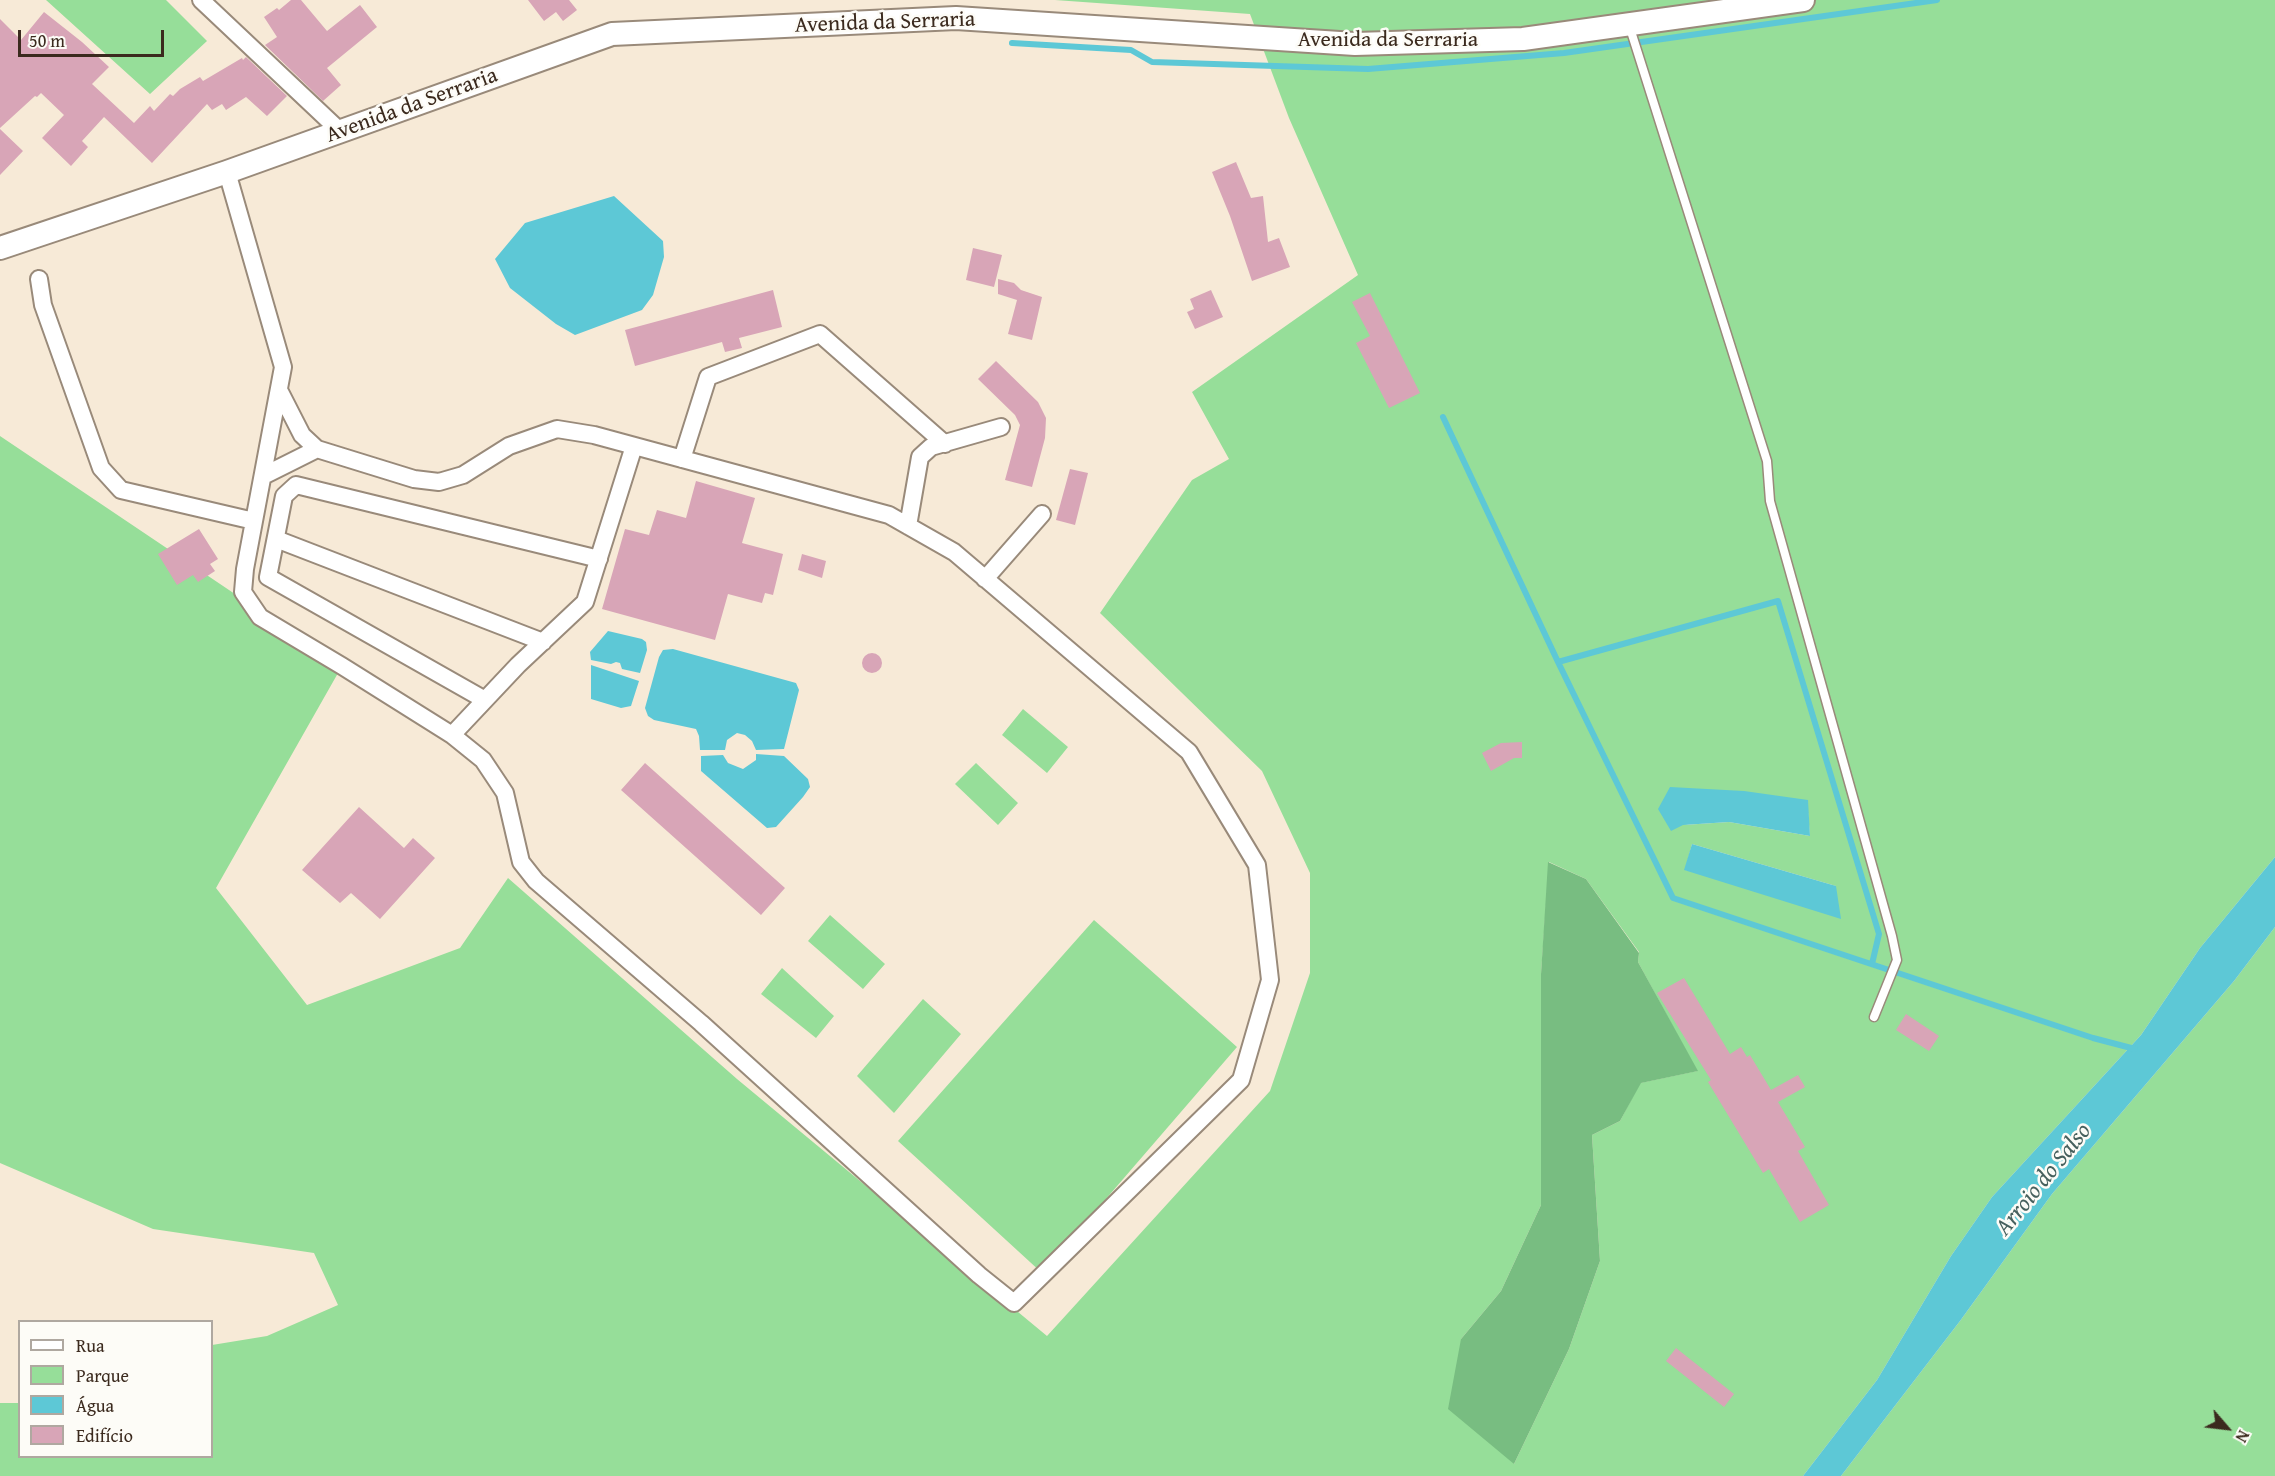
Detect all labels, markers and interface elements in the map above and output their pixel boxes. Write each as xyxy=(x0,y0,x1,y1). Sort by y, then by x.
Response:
street label: Avenida da Serraria xyxy=(794,7,976,39)
scale bar xyxy=(21,18,166,56)
text: 50 m xyxy=(29,27,65,54)
street label: Avenida da Serraria xyxy=(1298,27,1478,53)
street label: Avenida da Serraria xyxy=(323,63,501,149)
water label: Arroio do Salso xyxy=(1990,1118,2098,1242)
legend xyxy=(18,1320,213,1458)
text: Rua xyxy=(76,1332,105,1359)
text: Parque xyxy=(76,1362,129,1389)
text: Água xyxy=(76,1392,114,1419)
north arrow xyxy=(2197,1398,2257,1458)
text: Edifício xyxy=(76,1422,133,1449)
text: N xyxy=(2230,1426,2256,1447)

